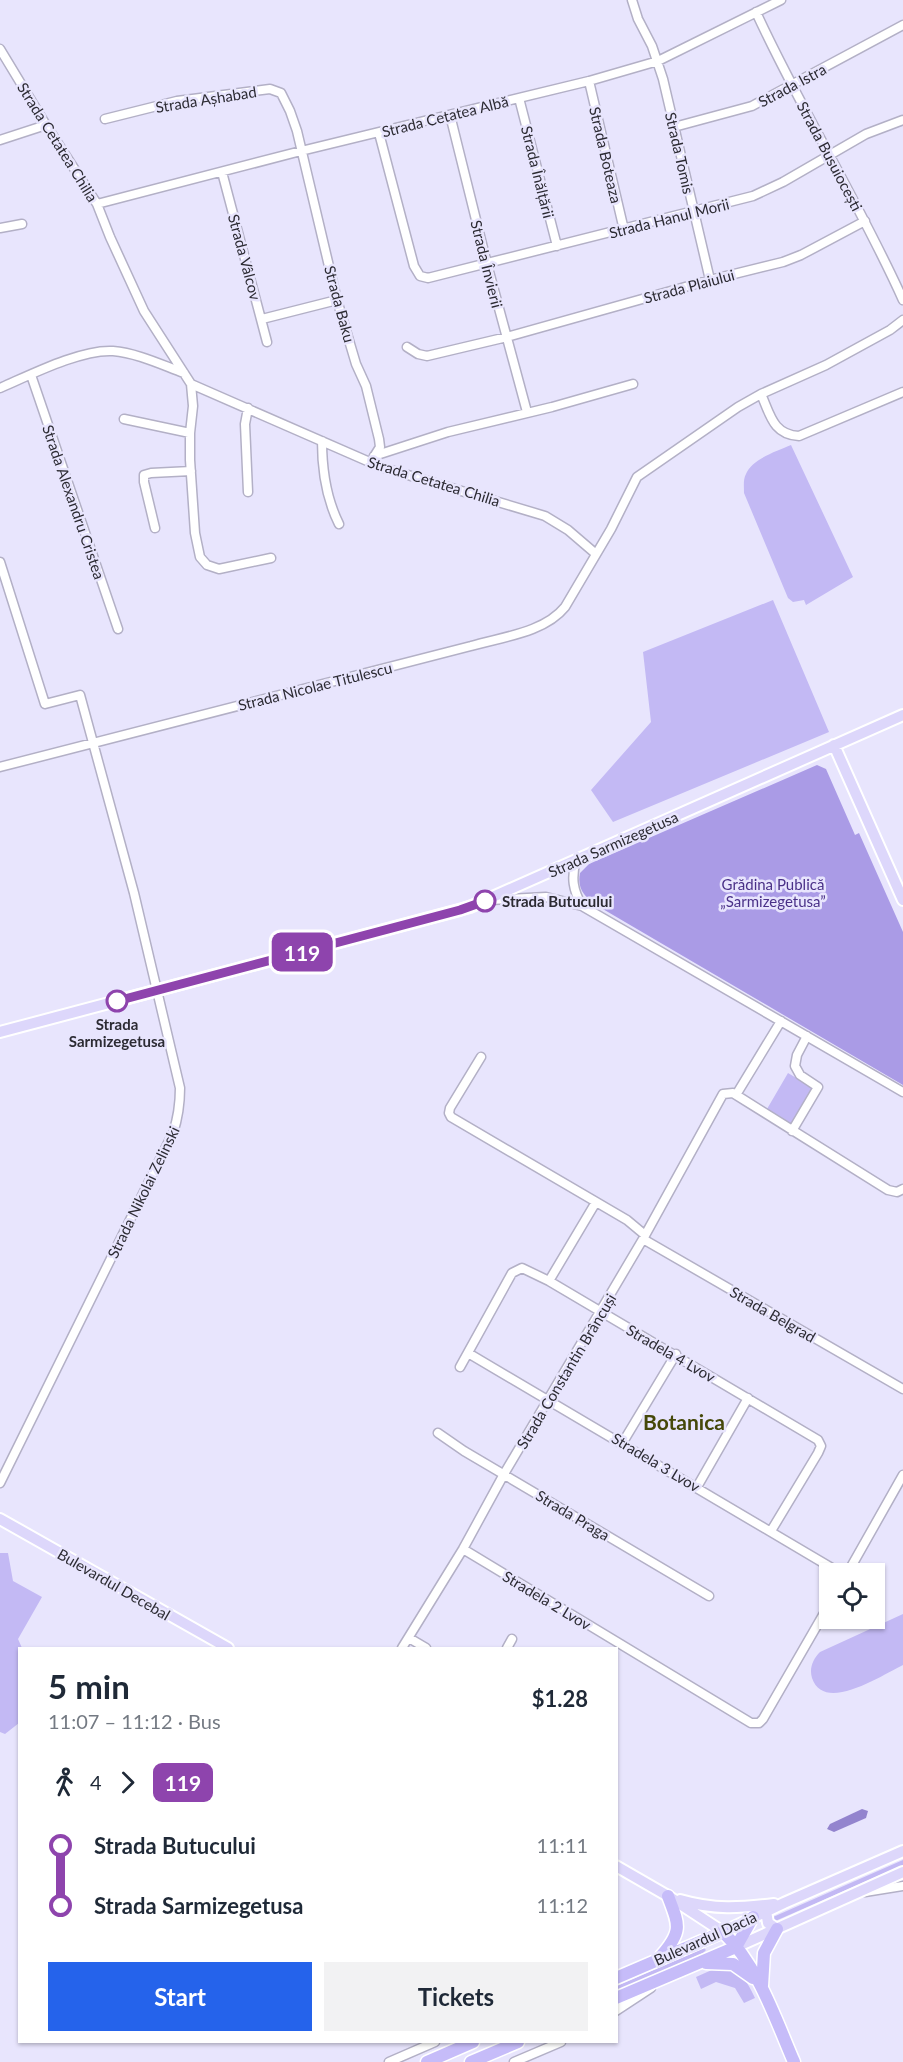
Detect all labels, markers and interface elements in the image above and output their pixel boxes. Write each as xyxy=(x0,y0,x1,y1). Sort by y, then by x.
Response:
street label: Strada Istra xyxy=(755,60,829,110)
street label: Strada Cetatea Chilia xyxy=(14,79,102,205)
street label: Strada Așhabad xyxy=(154,82,258,116)
street label: Strada Cetatea Albă xyxy=(380,92,510,140)
street label: Strada Busuiocești xyxy=(794,98,866,214)
street label: Strada Boteaza xyxy=(586,105,626,205)
street label: Strada Tomis xyxy=(662,110,698,196)
street label: Strada Înălțării xyxy=(518,124,558,220)
street label: Strada Hanul Morii xyxy=(607,194,731,242)
street label: Strada Vâlcov xyxy=(225,212,265,302)
street label: Strada Învierii xyxy=(467,218,507,310)
street label: Strada Baku xyxy=(321,264,359,344)
street label: Strada Plaiului xyxy=(642,265,736,307)
street label: Strada Alexandru Cristea xyxy=(39,422,109,582)
street label: Strada Cetatea Chilia xyxy=(366,452,502,510)
street label: Strada Nicolae Titulescu xyxy=(236,658,394,714)
street label: Strada Sarmizegetusa xyxy=(545,807,681,881)
park label: Grădina Publică „Sarmizegetusa” xyxy=(720,875,826,910)
marker: Strada Butucului xyxy=(474,890,496,912)
place label: Strada Butucului xyxy=(502,892,612,910)
line badge: 119 xyxy=(268,932,336,972)
text: 119 xyxy=(284,940,320,965)
marker: Strada Sarmizegetusa xyxy=(106,990,128,1012)
place label: Strada Sarmizegetusa xyxy=(69,1015,165,1050)
street label: Strada Nikolai Zelinski xyxy=(103,1123,183,1261)
street label: Strada Belgrad xyxy=(727,1282,819,1346)
street label: Strada Constantin Brâncuși xyxy=(513,1290,619,1452)
street label: Stradela 4 Lvov xyxy=(623,1320,719,1386)
district label: Botanica xyxy=(643,1409,725,1434)
street label: Stradela 3 Lvov xyxy=(609,1429,704,1495)
street label: Strada Praga xyxy=(533,1486,613,1544)
street label: Bulevardul Decebal xyxy=(54,1544,174,1624)
map controls xyxy=(819,1563,885,1629)
button: locate xyxy=(819,1563,885,1629)
street label: Stradela 2 Lvov xyxy=(500,1567,595,1633)
text: 5 min xyxy=(48,1666,130,1706)
text: $1.28 xyxy=(532,1685,588,1712)
text: 11:07 – 11:12 · Bus xyxy=(48,1709,221,1733)
icon: walk xyxy=(48,1766,81,1799)
icon: forward xyxy=(111,1766,144,1799)
text: 4 xyxy=(90,1770,102,1794)
text: 119 xyxy=(165,1770,201,1795)
text: Strada Butucului xyxy=(94,1832,256,1859)
text: 11:11 xyxy=(537,1833,588,1857)
text: Strada Sarmizegetusa xyxy=(94,1892,303,1919)
text: 11:12 xyxy=(537,1893,588,1917)
street label: Bulevardul Dacia xyxy=(651,1907,759,1969)
button: Start xyxy=(48,1962,312,2031)
button: Tickets xyxy=(324,1962,588,2031)

